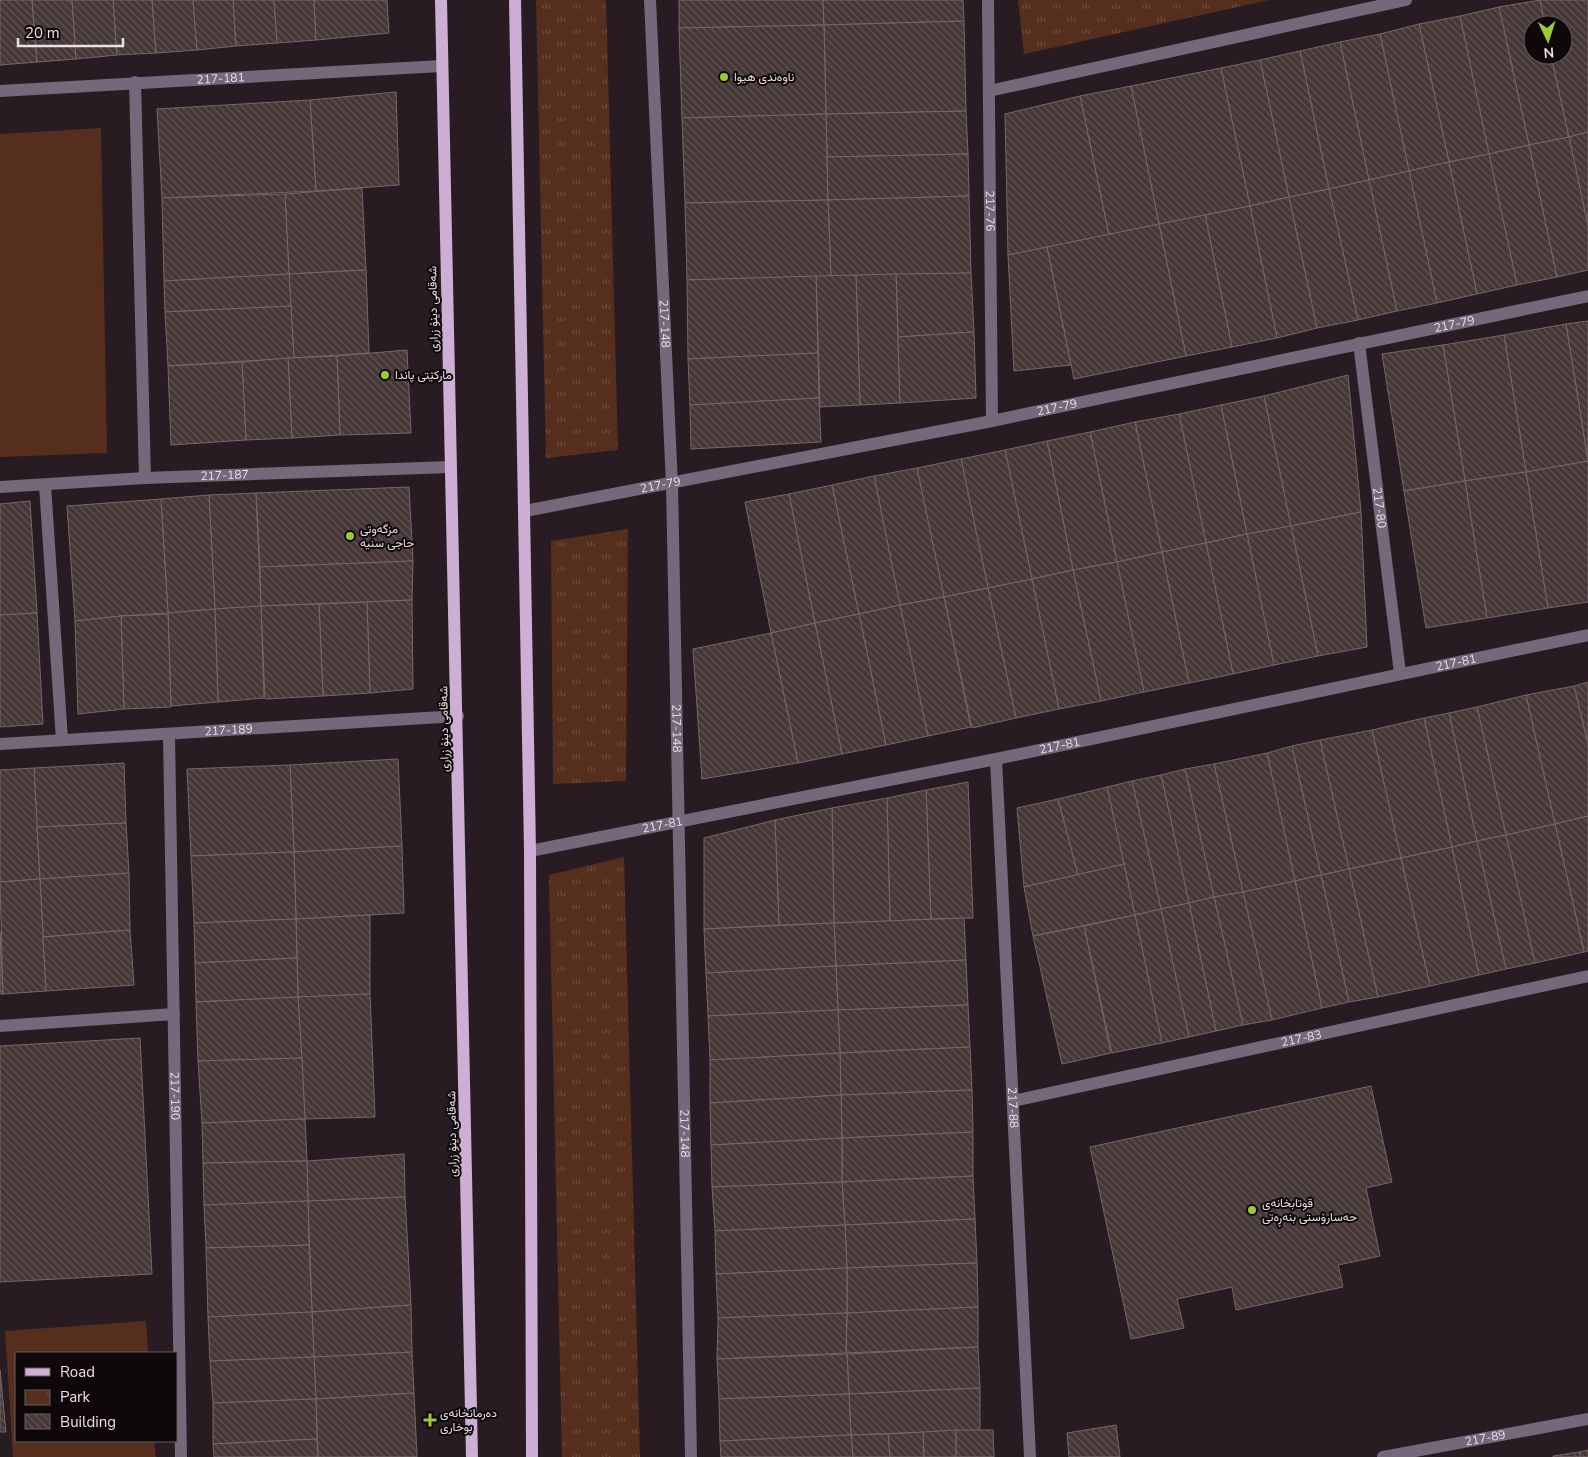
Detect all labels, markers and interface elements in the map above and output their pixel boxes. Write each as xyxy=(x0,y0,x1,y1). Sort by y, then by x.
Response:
scale bar xyxy=(18,15,122,47)
north arrow xyxy=(1523,15,1573,65)
text: 20 m xyxy=(25,23,60,43)
text: N xyxy=(1543,43,1555,62)
street label: 217-181 xyxy=(196,69,245,88)
place label: ناوەندی هیوا xyxy=(734,69,794,85)
marker: ناوەندی هیوا xyxy=(718,71,730,83)
street label: 217-76 xyxy=(982,190,998,232)
street label: شەقامی دینۆ زراری xyxy=(424,266,442,352)
street label: 217-148 xyxy=(656,299,674,348)
street label: 217-79 xyxy=(1433,312,1476,336)
place label: مارکێتی پاندا xyxy=(395,367,452,383)
marker: مارکێتی پاندا xyxy=(379,369,391,381)
street label: 217-79 xyxy=(1035,395,1079,419)
street label: 217-187 xyxy=(200,466,249,484)
street label: 217-79 xyxy=(639,473,682,497)
street label: 217-80 xyxy=(1369,486,1390,529)
place label: مزگەوتی حاجی سنیە xyxy=(360,521,414,551)
marker: مزگەوتی حاجی سنیە xyxy=(344,530,356,542)
street label: 217-81 xyxy=(1434,651,1478,675)
street label: شەقامی دینۆ زراری xyxy=(435,686,453,772)
street label: 217-148 xyxy=(668,704,685,753)
street label: 217-189 xyxy=(204,721,253,739)
street label: 217-81 xyxy=(1038,734,1081,758)
street label: 217-81 xyxy=(641,813,684,837)
street label: 217-83 xyxy=(1279,1026,1323,1051)
street label: 217-190 xyxy=(167,1072,183,1120)
street label: 217-88 xyxy=(1004,1087,1022,1129)
street label: شەقامی دینۆ زراری xyxy=(443,1091,461,1177)
street label: 217-148 xyxy=(676,1109,693,1158)
place label: قوتابخانەی حەسارۆستی بنەڕەتی xyxy=(1262,1195,1357,1227)
marker: قوتابخانەی حەسارۆستی بنەڕەتی xyxy=(1246,1204,1258,1216)
legend xyxy=(15,1352,178,1442)
text: Road xyxy=(60,1362,95,1382)
text: Park xyxy=(60,1387,90,1407)
place label: دەرمانخانەی بوخاری xyxy=(440,1405,497,1435)
text: Building xyxy=(60,1412,116,1432)
marker: دەرمانخانەی بوخاری xyxy=(424,1414,436,1426)
street label: 217-89 xyxy=(1464,1426,1507,1450)

